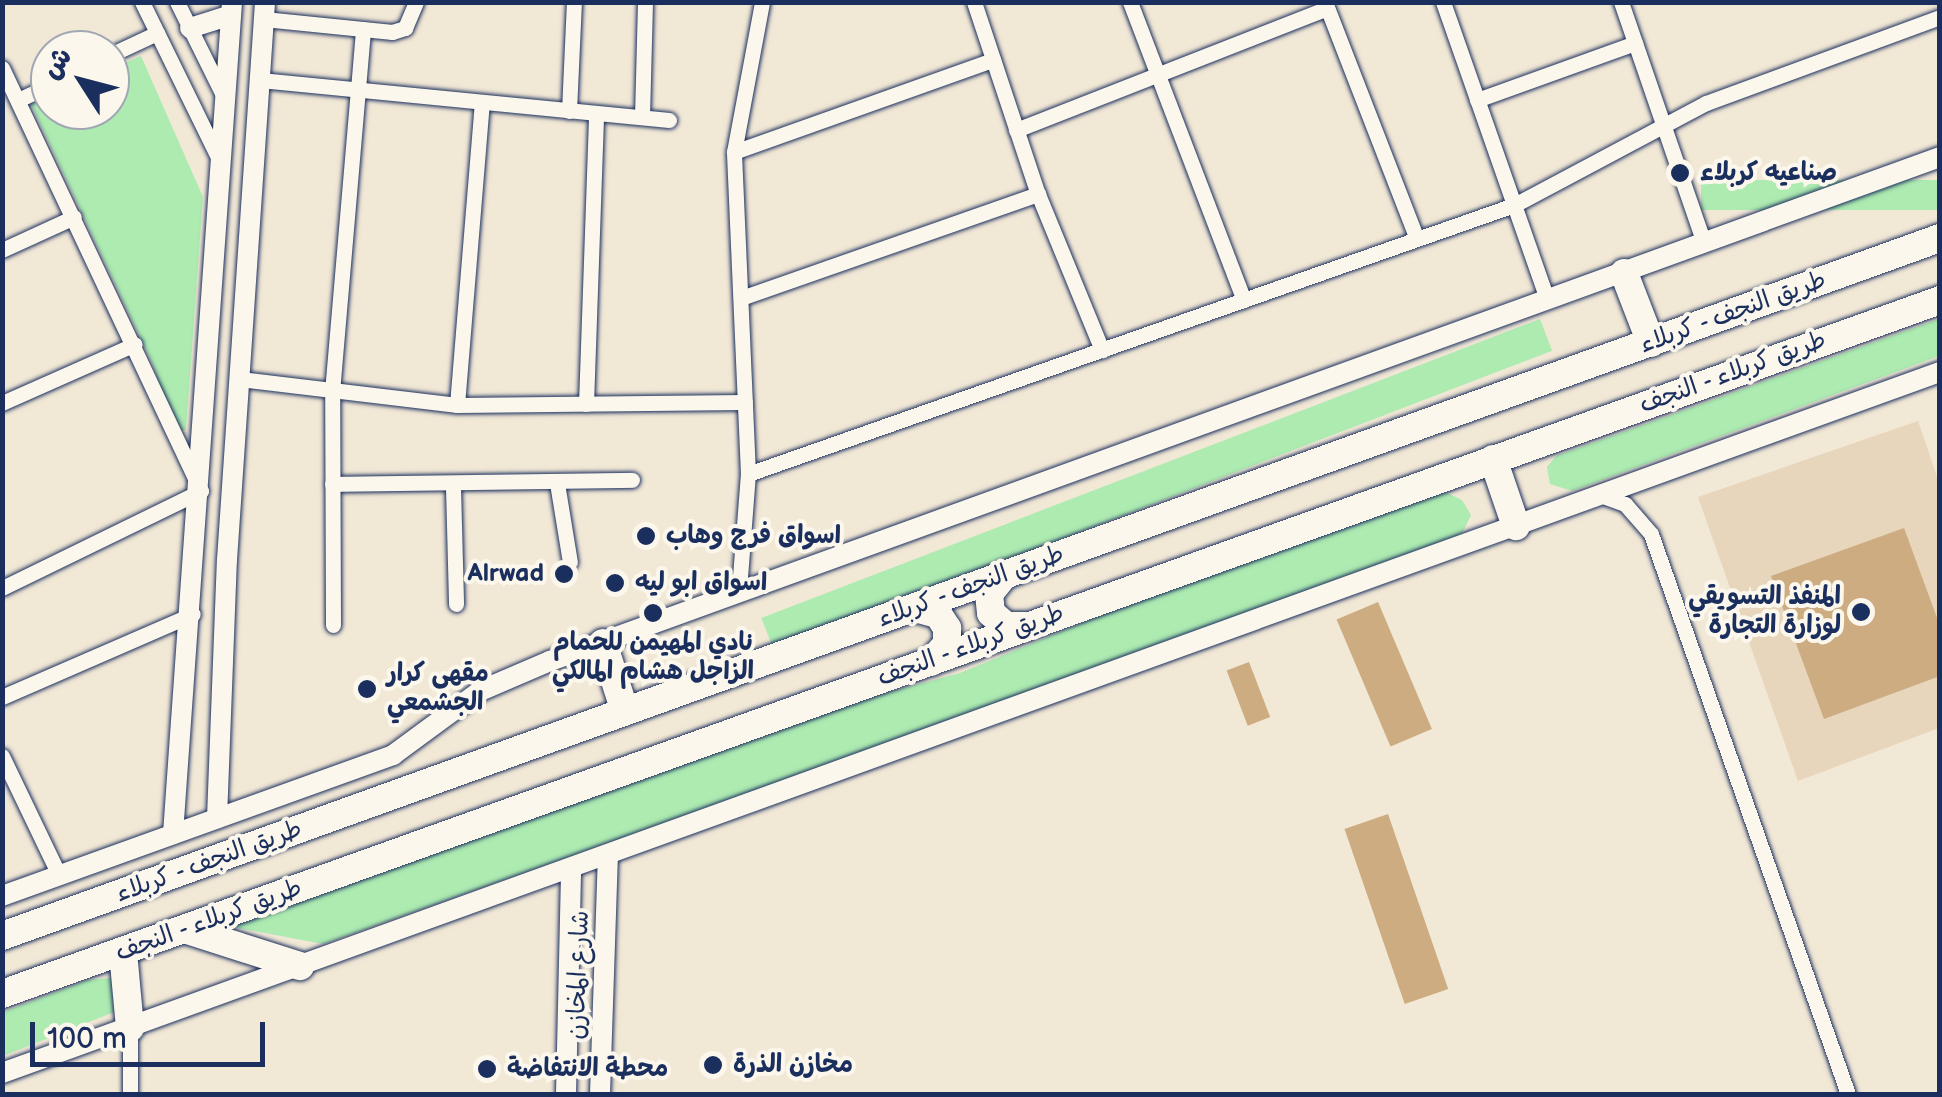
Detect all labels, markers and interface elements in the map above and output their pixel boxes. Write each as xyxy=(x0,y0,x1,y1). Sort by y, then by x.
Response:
north arrow xyxy=(30,30,130,130)
text: ش xyxy=(35,41,79,85)
place label: صناعيه كربلاء xyxy=(1700,158,1837,188)
marker: صناعيه كربلاء xyxy=(1669,162,1691,184)
street label: طريق النجف - كربلاء xyxy=(1635,265,1831,361)
street label: طريق كربلاء - النجف xyxy=(1635,325,1831,421)
place label: اسواق فرج وهاب xyxy=(666,521,841,551)
marker: اسواق فرج وهاب xyxy=(635,525,657,547)
street label: طريق النجف - كربلاء xyxy=(873,539,1069,635)
place label: Alrwad xyxy=(467,559,544,589)
marker: Alrwad xyxy=(553,563,575,585)
place label: اسواق ابو ليه xyxy=(635,568,767,598)
marker: اسواق ابو ليه xyxy=(604,572,626,594)
place label: المنفذ التسويقي لوزارة التجارة xyxy=(1688,583,1841,642)
street label: طريق كربلاء - النجف xyxy=(873,598,1069,694)
marker: المنفذ التسويقي لوزارة التجارة xyxy=(1850,601,1872,623)
marker: نادي المهيمن للحمام الزاجل هشام المالكي xyxy=(642,602,664,624)
place label: نادي المهيمن للحمام الزاجل هشام المالكي xyxy=(552,629,754,688)
place label: مقهى كرار الجشمعي xyxy=(387,660,489,719)
marker: مقهى كرار الجشمعي xyxy=(356,678,378,700)
street label: طريق النجف - كربلاء xyxy=(111,814,307,910)
street label: طريق كربلاء - النجف xyxy=(111,873,307,969)
street label: شارع المخازن xyxy=(562,910,596,1040)
scale bar xyxy=(35,1002,270,1064)
text: 100 m xyxy=(47,1021,127,1057)
place label: مخازن الذرة xyxy=(733,1050,853,1080)
place label: محطة الانتفاضة xyxy=(507,1054,668,1084)
marker: مخازن الذرة xyxy=(702,1054,724,1076)
marker: محطة الانتفاضة xyxy=(476,1058,498,1080)

